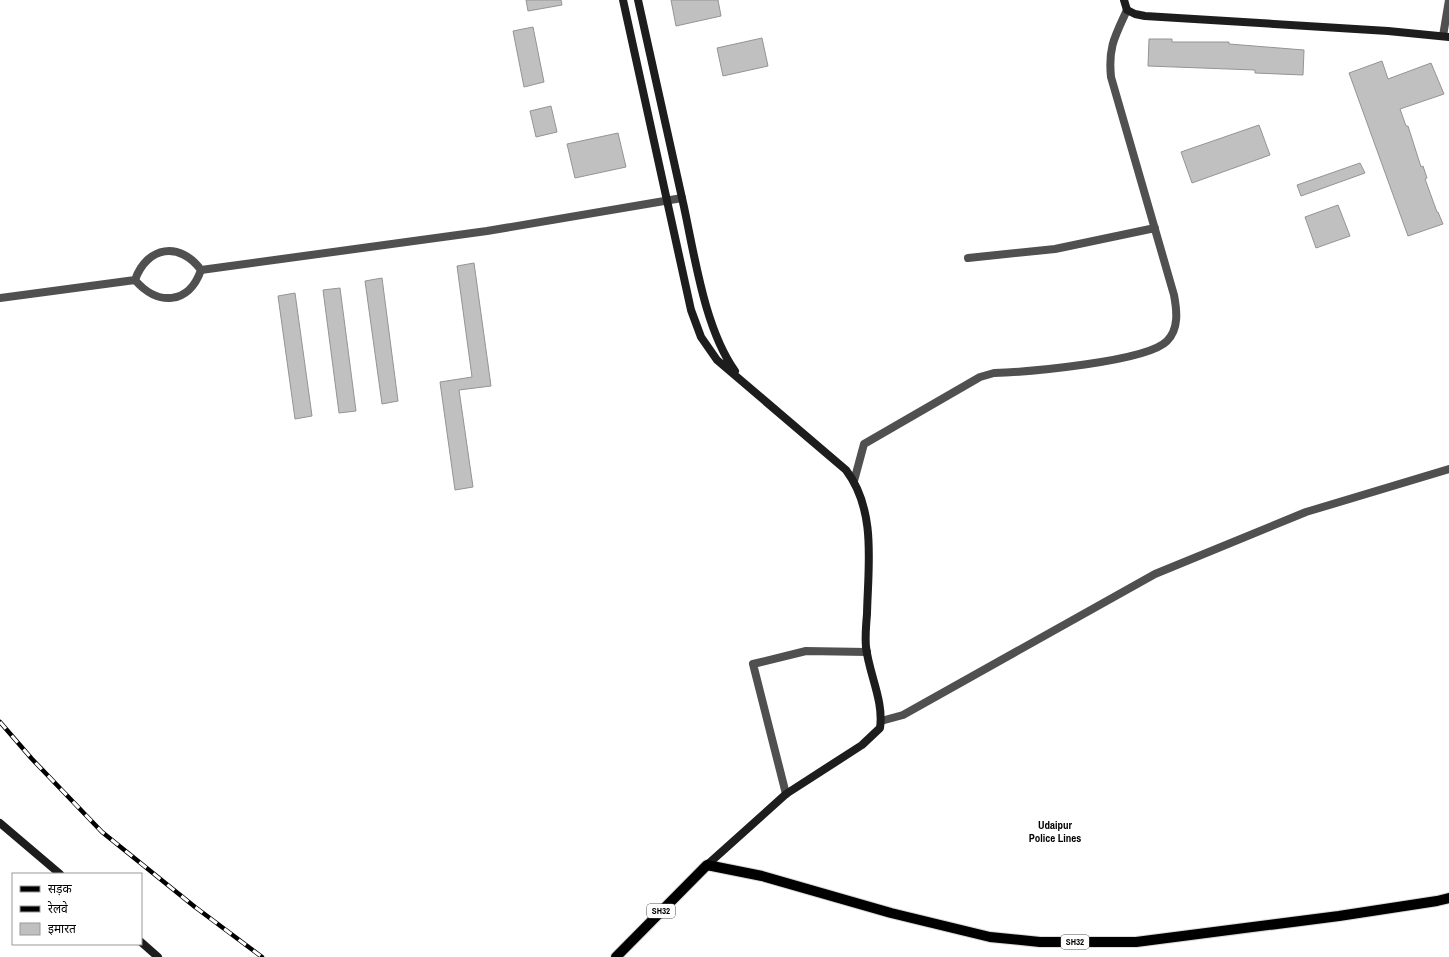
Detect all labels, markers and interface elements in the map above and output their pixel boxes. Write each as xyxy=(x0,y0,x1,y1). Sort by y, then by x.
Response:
district label: Udaipur Police Lines xyxy=(1029,818,1081,845)
legend xyxy=(12,873,142,945)
text: सड़क xyxy=(48,881,73,897)
text: रेलवे xyxy=(48,901,68,917)
road number: SH32 xyxy=(647,904,675,918)
text: इमारत xyxy=(48,921,77,937)
road number: SH32 xyxy=(1061,935,1089,949)

